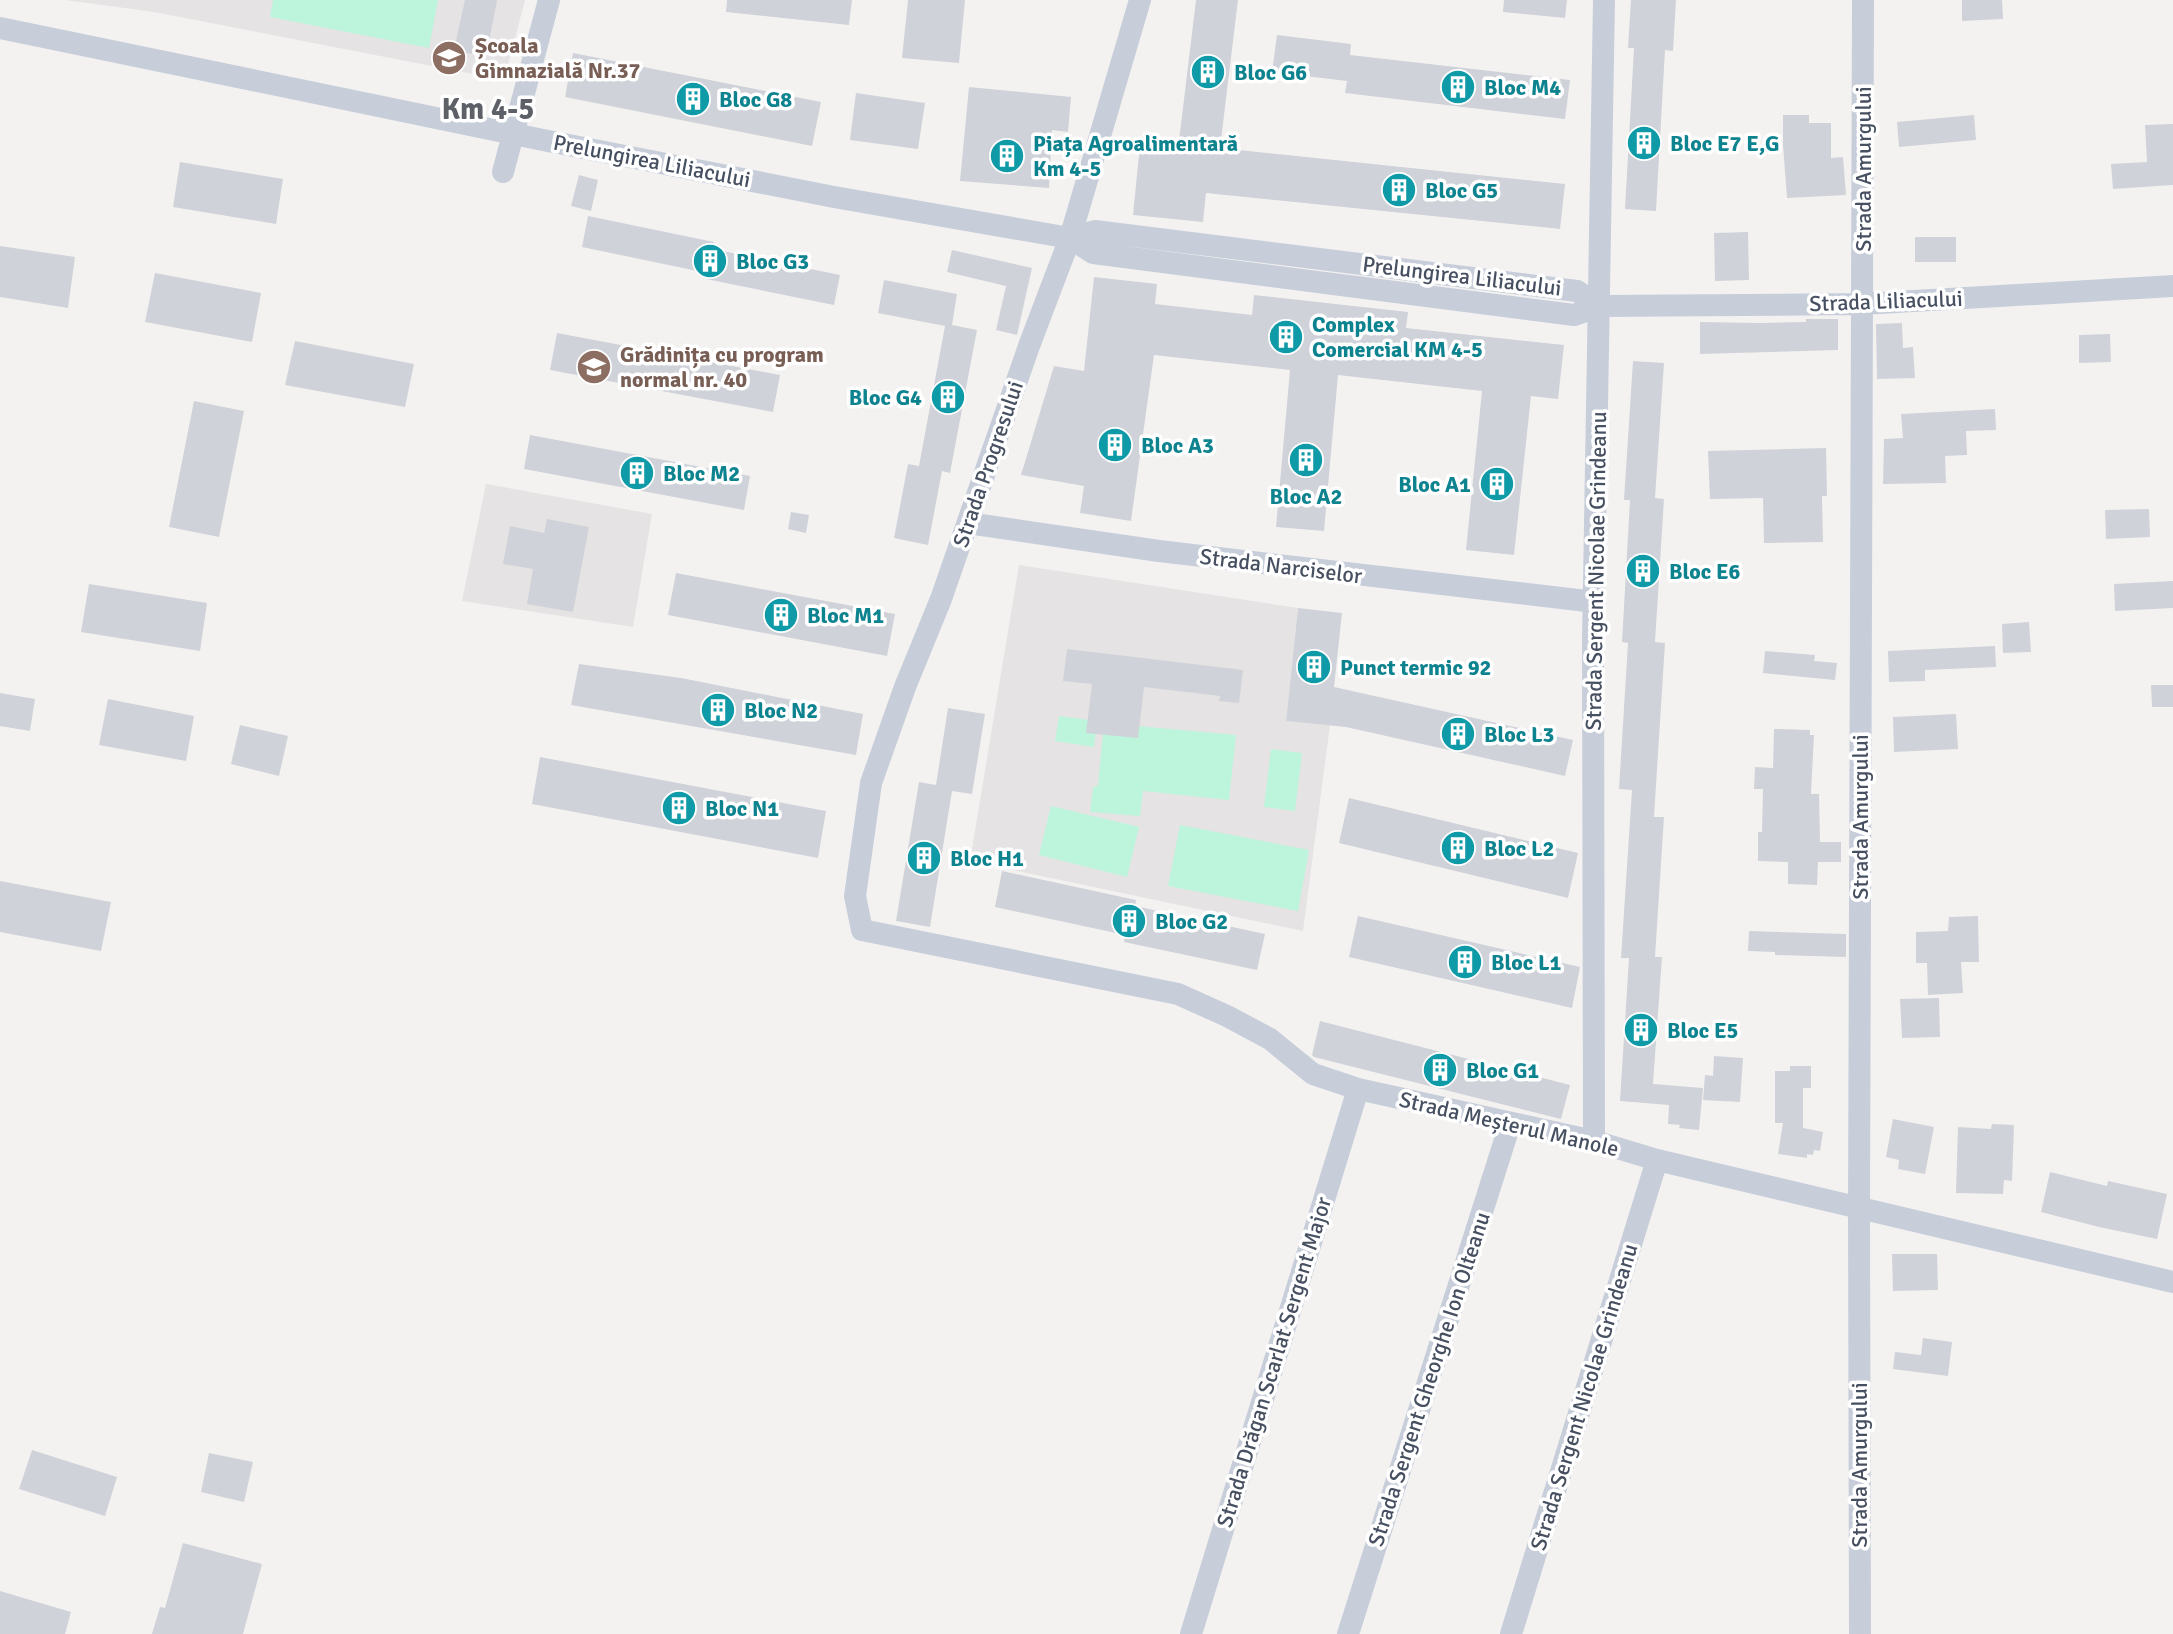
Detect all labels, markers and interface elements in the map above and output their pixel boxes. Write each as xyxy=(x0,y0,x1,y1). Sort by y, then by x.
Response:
place label: Școala Gimnazială Nr.37 xyxy=(475,32,641,84)
school or university icon: Școala Gimnazială Nr.37 xyxy=(430,39,468,77)
building icon: Bloc G6 xyxy=(1189,53,1227,91)
place label: Bloc G6 xyxy=(1234,59,1307,86)
building icon: Bloc M4 xyxy=(1439,68,1477,106)
place label: Bloc M4 xyxy=(1484,74,1561,101)
building icon: Bloc G8 xyxy=(674,80,712,118)
place label: Bloc G8 xyxy=(719,86,792,113)
street label: Strada Amurgului xyxy=(1850,86,1877,252)
district label: Km 4-5 xyxy=(441,91,535,128)
building icon: Bloc E7 E,G xyxy=(1625,124,1663,162)
street label: Prelungirea Liliacului xyxy=(551,129,753,193)
place label: Piața Agroalimentară Km 4-5 xyxy=(1033,130,1238,182)
place label: Bloc E7 E,G xyxy=(1670,130,1779,157)
building icon: Piața Agroalimentară Km 4-5 xyxy=(988,137,1026,175)
building icon: Bloc G5 xyxy=(1380,171,1418,209)
place label: Bloc G5 xyxy=(1425,177,1498,204)
building icon: Bloc G3 xyxy=(691,242,729,280)
place label: Bloc G3 xyxy=(736,248,809,275)
street label: Prelungirea Liliacului xyxy=(1361,250,1563,302)
street label: Strada Liliacului xyxy=(1809,285,1963,317)
place label: Complex Comercial KM 4-5 xyxy=(1312,311,1483,363)
building icon: Complex Comercial KM 4-5 xyxy=(1267,318,1305,356)
place label: Grădinița cu program normal nr. 40 xyxy=(620,341,824,393)
school or university icon: Grădinița cu program normal nr. 40 xyxy=(575,348,613,386)
street label: Strada Progresului xyxy=(947,377,1029,551)
building icon: Bloc G4 xyxy=(929,378,967,416)
place label: Bloc G4 xyxy=(849,384,922,411)
street label: Strada Sergent Nicolae Grindeanu xyxy=(1580,411,1612,731)
building icon: Bloc A3 xyxy=(1096,426,1134,464)
place label: Bloc A3 xyxy=(1141,432,1214,459)
building icon: Bloc A2 xyxy=(1287,441,1325,479)
building icon: Bloc M2 xyxy=(618,454,656,492)
place label: Bloc M2 xyxy=(663,460,740,487)
building icon: Bloc A1 xyxy=(1478,465,1516,503)
place label: Bloc A1 xyxy=(1398,471,1471,498)
place label: Bloc A2 xyxy=(1270,483,1342,510)
street label: Strada Narciselor xyxy=(1198,543,1364,589)
building icon: Bloc E6 xyxy=(1624,552,1662,590)
place label: Bloc E6 xyxy=(1669,558,1741,585)
building icon: Bloc M1 xyxy=(762,596,800,634)
place label: Bloc M1 xyxy=(807,602,884,629)
building icon: Punct termic 92 xyxy=(1295,648,1333,686)
place label: Punct termic 92 xyxy=(1340,654,1491,681)
building icon: Bloc N2 xyxy=(699,691,737,729)
place label: Bloc N2 xyxy=(744,697,818,724)
building icon: Bloc L3 xyxy=(1439,715,1477,753)
place label: Bloc L3 xyxy=(1484,721,1554,748)
street label: Strada Amurgului xyxy=(1847,734,1874,900)
building icon: Bloc N1 xyxy=(660,789,698,827)
place label: Bloc N1 xyxy=(705,795,779,822)
building icon: Bloc L2 xyxy=(1439,829,1477,867)
place label: Bloc L2 xyxy=(1484,835,1554,862)
building icon: Bloc H1 xyxy=(905,839,943,877)
place label: Bloc H1 xyxy=(950,845,1024,872)
building icon: Bloc G2 xyxy=(1110,902,1148,940)
place label: Bloc G2 xyxy=(1155,908,1228,935)
building icon: Bloc L1 xyxy=(1446,943,1484,981)
place label: Bloc L1 xyxy=(1491,949,1561,976)
building icon: Bloc E5 xyxy=(1622,1011,1660,1049)
place label: Bloc E5 xyxy=(1667,1017,1738,1044)
building icon: Bloc G1 xyxy=(1421,1051,1459,1089)
place label: Bloc G1 xyxy=(1466,1057,1539,1084)
street label: Strada Meșterul Manole xyxy=(1397,1086,1621,1162)
street label: Strada Drăgan Scarlat Sergent Major xyxy=(1211,1193,1337,1531)
street label: Strada Sergent Gheorghe Ion Olteanu xyxy=(1362,1208,1496,1550)
street label: Strada Sergent Nicolae Grindeanu xyxy=(1524,1240,1644,1554)
street label: Strada Amurgului xyxy=(1846,1382,1873,1548)

